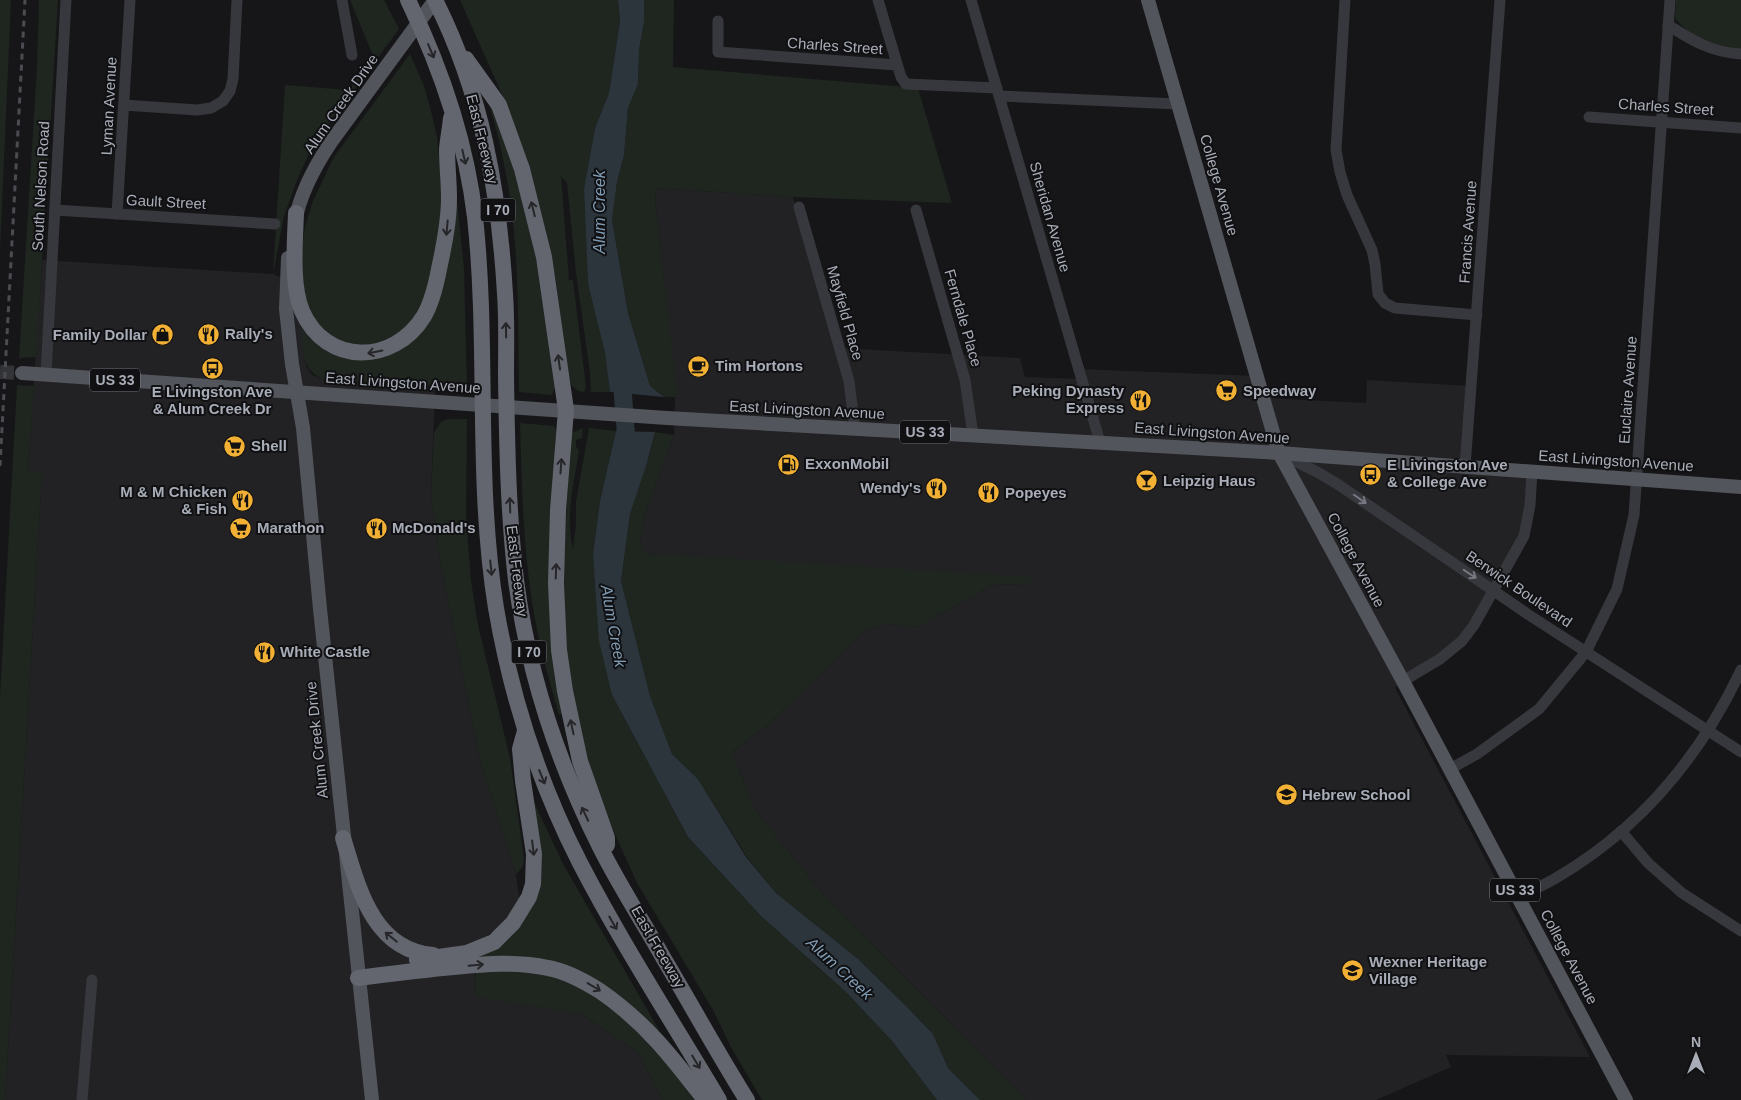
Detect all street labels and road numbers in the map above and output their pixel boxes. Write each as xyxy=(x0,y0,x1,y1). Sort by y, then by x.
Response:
street label: Charles Street xyxy=(787,34,884,57)
street label: Alum Creek Drive xyxy=(300,51,381,157)
street label: Lyman Avenue xyxy=(97,56,120,156)
street label: East Freeway xyxy=(463,92,502,186)
street label: Charles Street xyxy=(1618,95,1715,118)
street label: South Nelson Road xyxy=(29,121,52,251)
street label: College Avenue xyxy=(1197,132,1242,238)
street label: Sheridan Avenue xyxy=(1027,160,1074,274)
street label: Francis Avenue xyxy=(1455,180,1480,284)
street label: Gault Street xyxy=(126,191,207,212)
road number: I 70 xyxy=(480,198,516,222)
street label: Mayfield Place xyxy=(824,264,867,362)
street label: Ferndale Place xyxy=(941,267,986,369)
street label: Euclaire Avenue xyxy=(1615,335,1640,444)
road number: US 33 xyxy=(90,368,140,392)
street label: East Livingston Avenue xyxy=(325,369,481,396)
street label: East Livingston Avenue xyxy=(729,397,885,422)
street label: East Livingston Avenue xyxy=(1134,419,1290,446)
road number: US 33 xyxy=(900,421,950,444)
street label: East Livingston Avenue xyxy=(1538,447,1694,474)
street label: College Avenue xyxy=(1324,510,1389,610)
street label: East Freeway xyxy=(503,524,532,618)
street label: Berwick Boulevard xyxy=(1463,547,1576,630)
road number: I 70 xyxy=(512,640,546,664)
street label: Alum Creek Drive xyxy=(302,681,331,799)
road number: US 33 xyxy=(1490,878,1540,902)
street label: East Freeway xyxy=(628,903,689,991)
street label: College Avenue xyxy=(1537,907,1602,1007)

